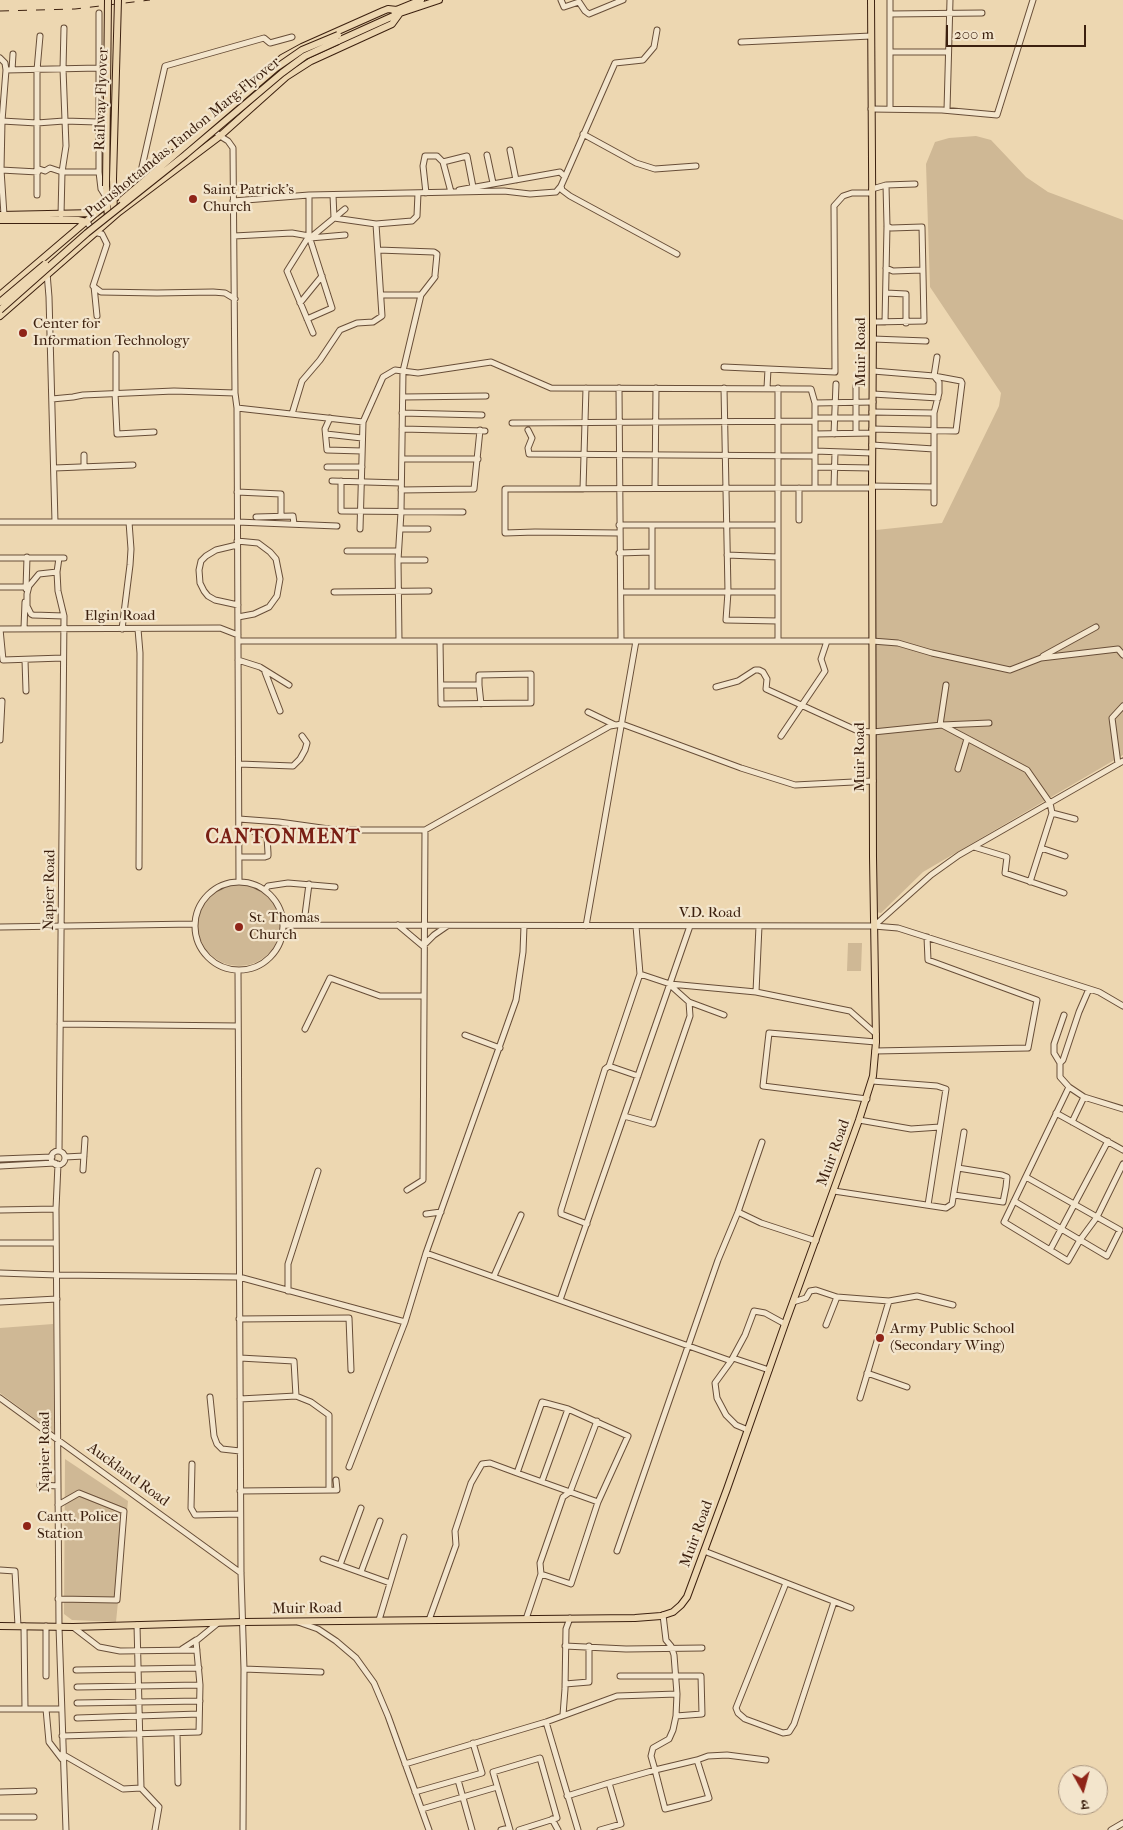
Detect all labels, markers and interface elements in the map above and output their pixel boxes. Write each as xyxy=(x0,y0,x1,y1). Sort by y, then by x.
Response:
scale bar xyxy=(948,15,1088,47)
text: 200 m xyxy=(954,25,994,43)
street label: Railway Flyover xyxy=(91,47,113,151)
street label: Purushottamdas Tandon Marg Flyover xyxy=(82,54,284,222)
place label: Saint Patrick's Church xyxy=(203,181,294,216)
marker: Saint Patrick's Church xyxy=(187,193,199,205)
place label: Center for Information Technology xyxy=(33,315,190,350)
street label: Muir Road xyxy=(852,317,870,387)
marker: Center for Information Technology xyxy=(17,327,29,339)
street label: Elgin Road xyxy=(84,607,156,625)
street label: Muir Road xyxy=(851,722,869,792)
district label: CANTONMENT xyxy=(204,826,362,850)
street label: Napier Road xyxy=(40,849,60,931)
street label: V.D. Road xyxy=(679,904,741,922)
place label: St. Thomas Church xyxy=(249,909,319,944)
marker: St. Thomas Church xyxy=(233,921,245,933)
street label: Muir Road xyxy=(814,1117,854,1189)
place label: Army Public School (Secondary Wing) xyxy=(890,1320,1015,1355)
marker: Army Public School (Secondary Wing) xyxy=(874,1332,886,1344)
street label: Napier Road xyxy=(36,1412,54,1492)
street label: Auckland Road xyxy=(84,1439,172,1511)
street label: Muir Road xyxy=(677,1498,717,1570)
place label: Cantt. Police Station xyxy=(37,1508,118,1543)
marker: Cantt. Police Station xyxy=(21,1520,33,1532)
street label: Muir Road xyxy=(272,1599,342,1619)
north arrow xyxy=(1058,1765,1108,1815)
text: उ xyxy=(1080,1796,1089,1813)

